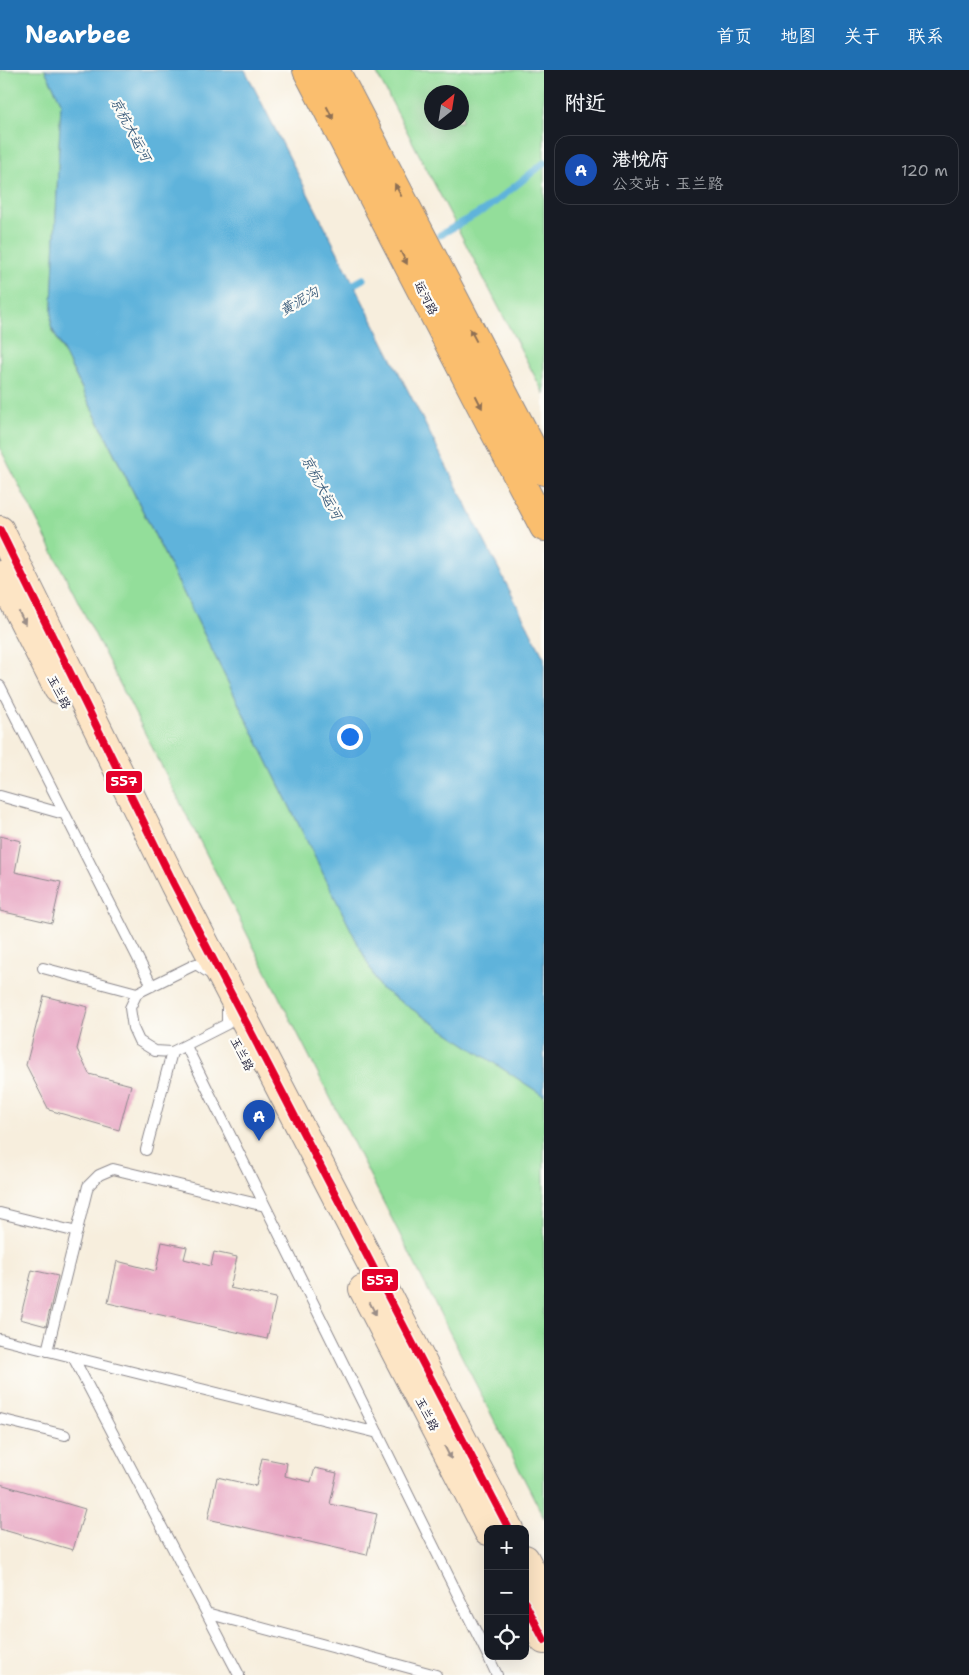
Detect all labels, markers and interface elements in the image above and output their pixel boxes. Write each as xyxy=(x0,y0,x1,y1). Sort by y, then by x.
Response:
text: Nearbee xyxy=(25,19,131,51)
text: 首页 xyxy=(716,24,752,48)
text: 地图 xyxy=(780,24,816,48)
text: 关于 xyxy=(844,24,880,48)
text: 联系 xyxy=(908,24,944,48)
north arrow xyxy=(424,85,469,130)
text: 附近 xyxy=(564,89,606,117)
water label: 京杭大运河 xyxy=(107,94,156,166)
one-way arrow xyxy=(326,106,334,121)
text: 港悦府 xyxy=(612,147,669,172)
text: A xyxy=(575,160,587,181)
text: 120 m xyxy=(901,160,948,181)
text: 公交站 · 玉兰路 xyxy=(612,173,723,194)
one-way arrow xyxy=(394,183,402,198)
one-way arrow xyxy=(400,250,408,265)
street label: 运河路 xyxy=(411,278,441,318)
water label: 黄泥沟 xyxy=(276,282,323,319)
one-way arrow xyxy=(469,327,477,342)
one-way arrow xyxy=(475,395,483,409)
water label: 京杭大运河 xyxy=(298,452,347,524)
one-way arrow xyxy=(18,611,26,625)
street label: 玉兰路 xyxy=(44,672,74,712)
your location xyxy=(337,724,363,750)
line badge: 557 xyxy=(105,770,143,794)
text: 557 xyxy=(111,772,138,790)
street label: 玉兰路 xyxy=(227,1034,257,1074)
pin: A xyxy=(243,1100,275,1141)
line badge: 557 xyxy=(361,1268,399,1292)
text: 557 xyxy=(367,1271,394,1289)
one-way arrow xyxy=(369,1302,377,1316)
street label: 玉兰路 xyxy=(412,1394,442,1434)
one-way arrow xyxy=(444,1446,452,1460)
map controls xyxy=(484,1525,529,1660)
button: + xyxy=(484,1525,529,1570)
button: − xyxy=(484,1570,529,1615)
button: locate xyxy=(484,1615,529,1660)

